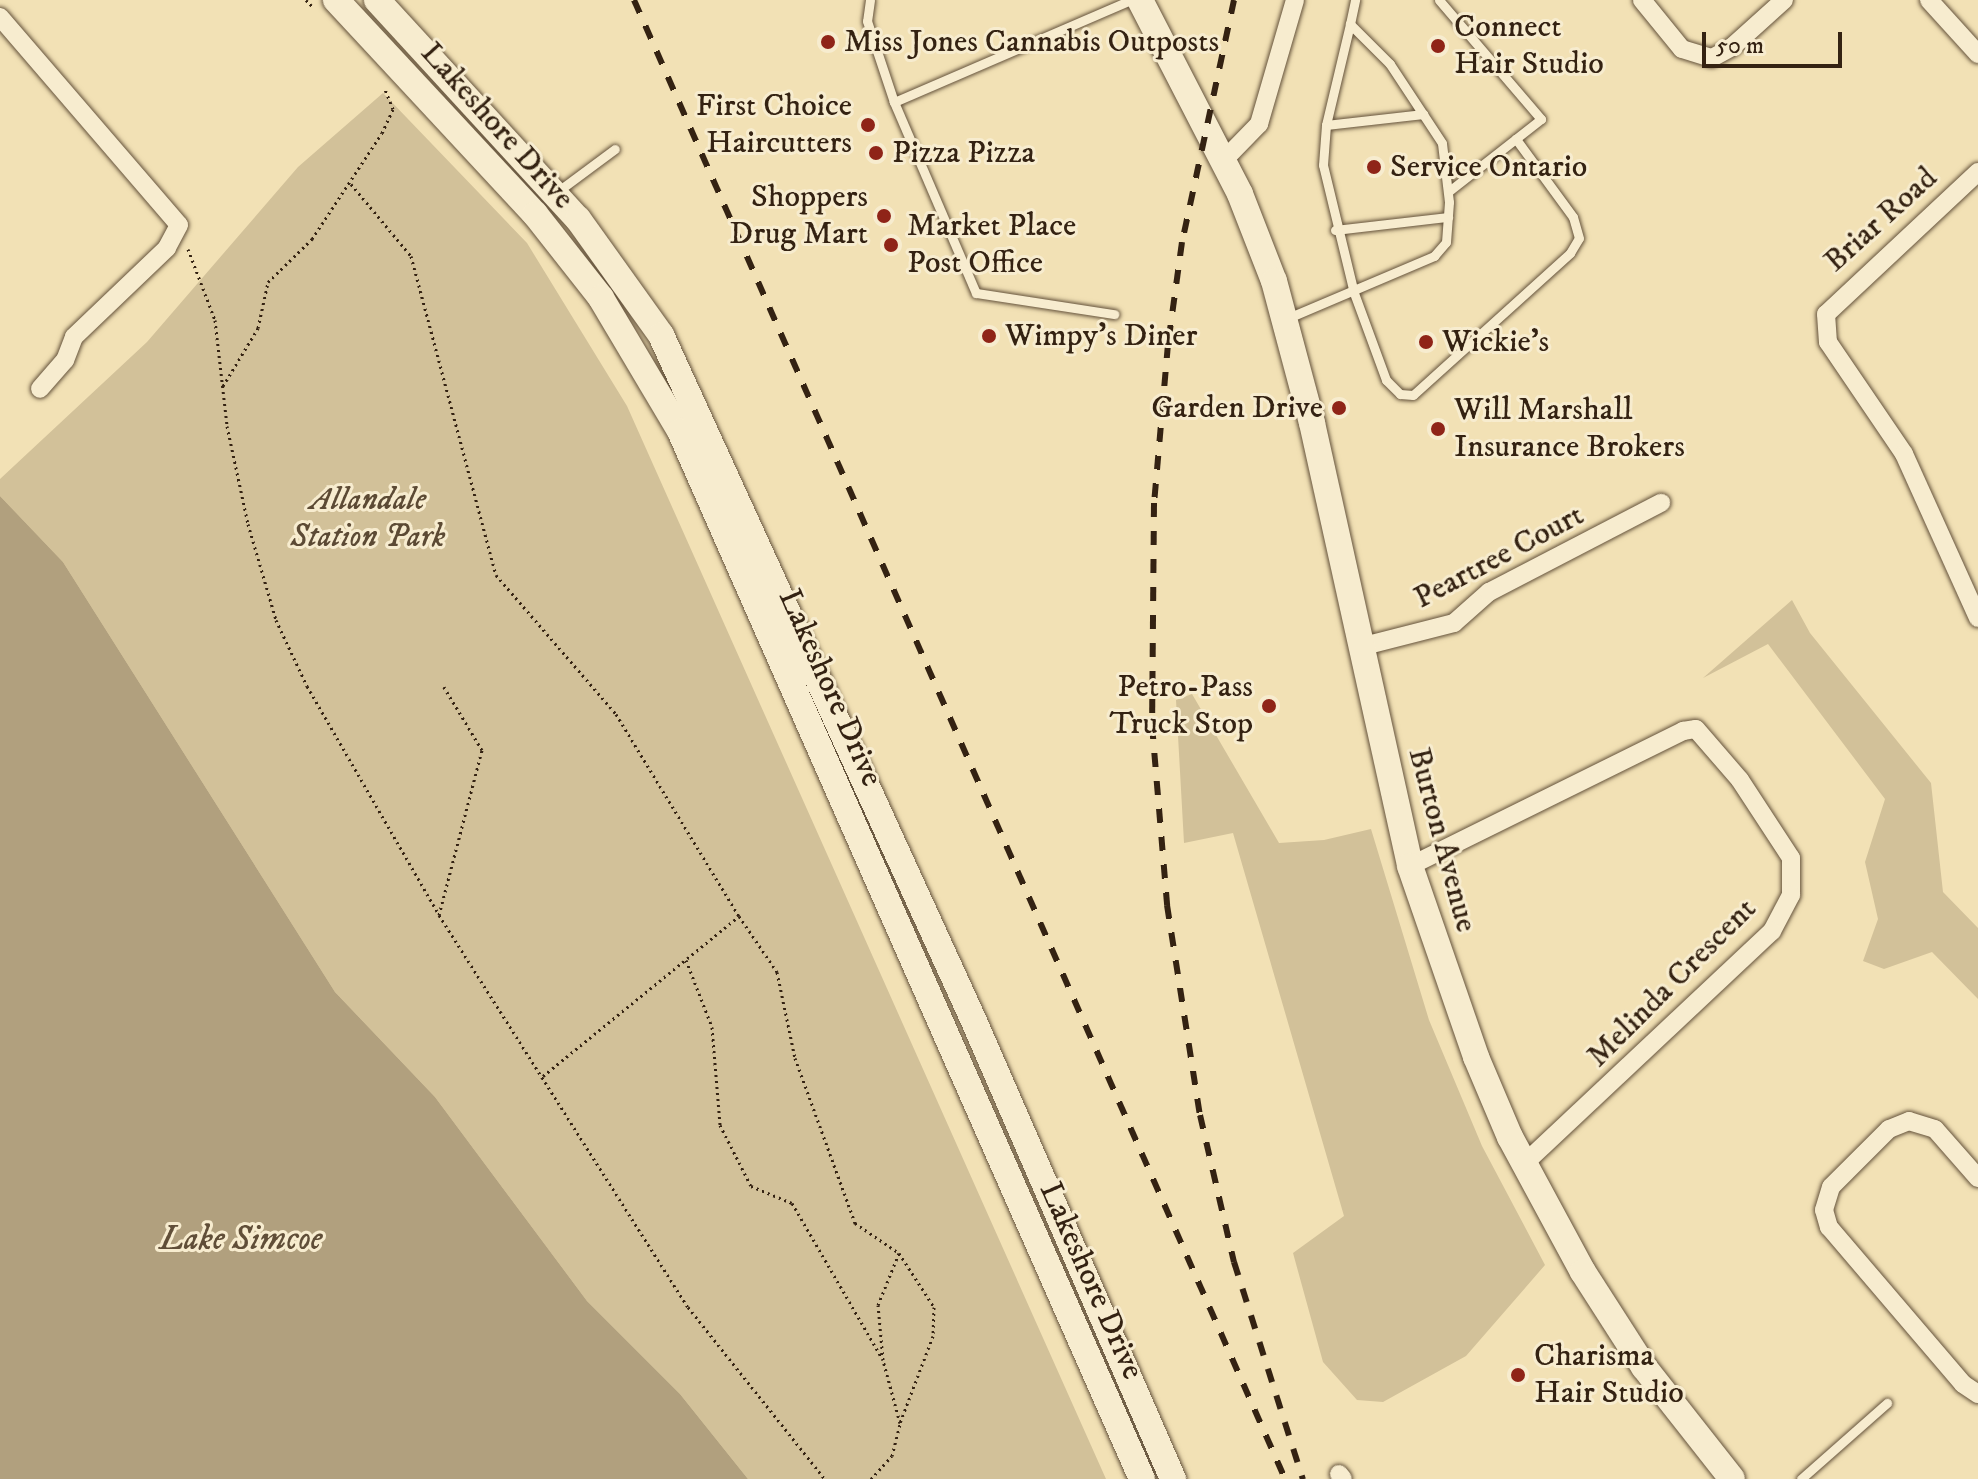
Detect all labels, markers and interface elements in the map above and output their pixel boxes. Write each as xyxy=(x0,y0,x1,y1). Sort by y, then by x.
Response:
place label: Connect Hair Studio xyxy=(1454,9,1604,84)
scale bar xyxy=(1706,16,1846,66)
place label: Miss Jones Cannabis Outposts xyxy=(844,23,1219,61)
text: 50 m xyxy=(1716,31,1764,61)
marker: Miss Jones Cannabis Outposts xyxy=(819,33,837,51)
street label: Lakeshore Drive xyxy=(412,35,582,217)
marker: Connect Hair Studio xyxy=(1429,37,1447,55)
place label: First Choice Haircutters xyxy=(696,88,852,163)
marker: First Choice Haircutters xyxy=(859,116,877,134)
place label: Pizza Pizza xyxy=(892,134,1035,172)
marker: Pizza Pizza xyxy=(867,144,885,162)
place label: Service Ontario xyxy=(1390,148,1587,186)
marker: Service Ontario xyxy=(1365,158,1383,176)
street label: Briar Road xyxy=(1817,159,1945,281)
place label: Shoppers Drug Mart xyxy=(729,179,868,254)
marker: Shoppers Drug Mart xyxy=(875,207,893,225)
place label: Market Place Post Office xyxy=(907,208,1076,283)
marker: Market Place Post Office xyxy=(882,236,900,254)
place label: Wimpy's Diner xyxy=(1005,317,1197,355)
place label: Wickie's xyxy=(1442,323,1549,361)
marker: Wimpy's Diner xyxy=(980,327,998,345)
marker: Wickie's xyxy=(1417,333,1435,351)
place label: Garden Drive xyxy=(1151,389,1323,427)
place label: Will Marshall Insurance Brokers xyxy=(1454,392,1685,467)
marker: Garden Drive xyxy=(1330,399,1348,417)
marker: Will Marshall Insurance Brokers xyxy=(1429,420,1447,438)
park label: Allandale Station Park xyxy=(291,482,445,557)
street label: Peartree Court xyxy=(1407,496,1591,618)
street label: Lakeshore Drive xyxy=(769,584,891,792)
place label: Petro-Pass Truck Stop xyxy=(1110,669,1253,744)
marker: Petro-Pass Truck Stop xyxy=(1260,697,1278,715)
street label: Burton Avenue xyxy=(1399,744,1485,936)
street label: Melinda Crescent xyxy=(1579,890,1765,1076)
street label: Lakeshore Drive xyxy=(1030,1177,1152,1385)
water label: Lake Simcoe xyxy=(160,1220,322,1260)
place label: Charisma Hair Studio xyxy=(1534,1338,1684,1413)
marker: Charisma Hair Studio xyxy=(1509,1366,1527,1384)

